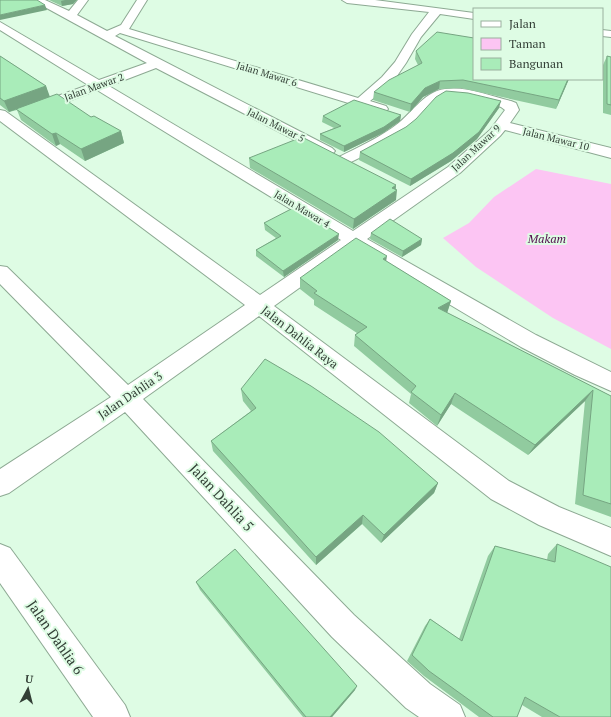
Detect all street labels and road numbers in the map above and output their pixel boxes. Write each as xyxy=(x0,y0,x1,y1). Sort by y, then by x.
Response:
street label: Jalan Mawar 6 xyxy=(235,59,299,90)
street label: Jalan Mawar 2 xyxy=(62,70,126,104)
street label: Jalan Mawar 5 xyxy=(245,105,307,145)
street label: Jalan Mawar 9 xyxy=(449,122,503,174)
street label: Jalan Mawar 10 xyxy=(521,124,591,154)
street label: Jalan Mawar 4 xyxy=(272,187,333,231)
street label: Jalan Dahlia Raya xyxy=(259,302,341,372)
street label: Jalan Dahlia 3 xyxy=(95,368,165,422)
street label: Jalan Dahlia 5 xyxy=(186,459,258,535)
street label: Jalan Dahlia 6 xyxy=(23,596,89,678)

